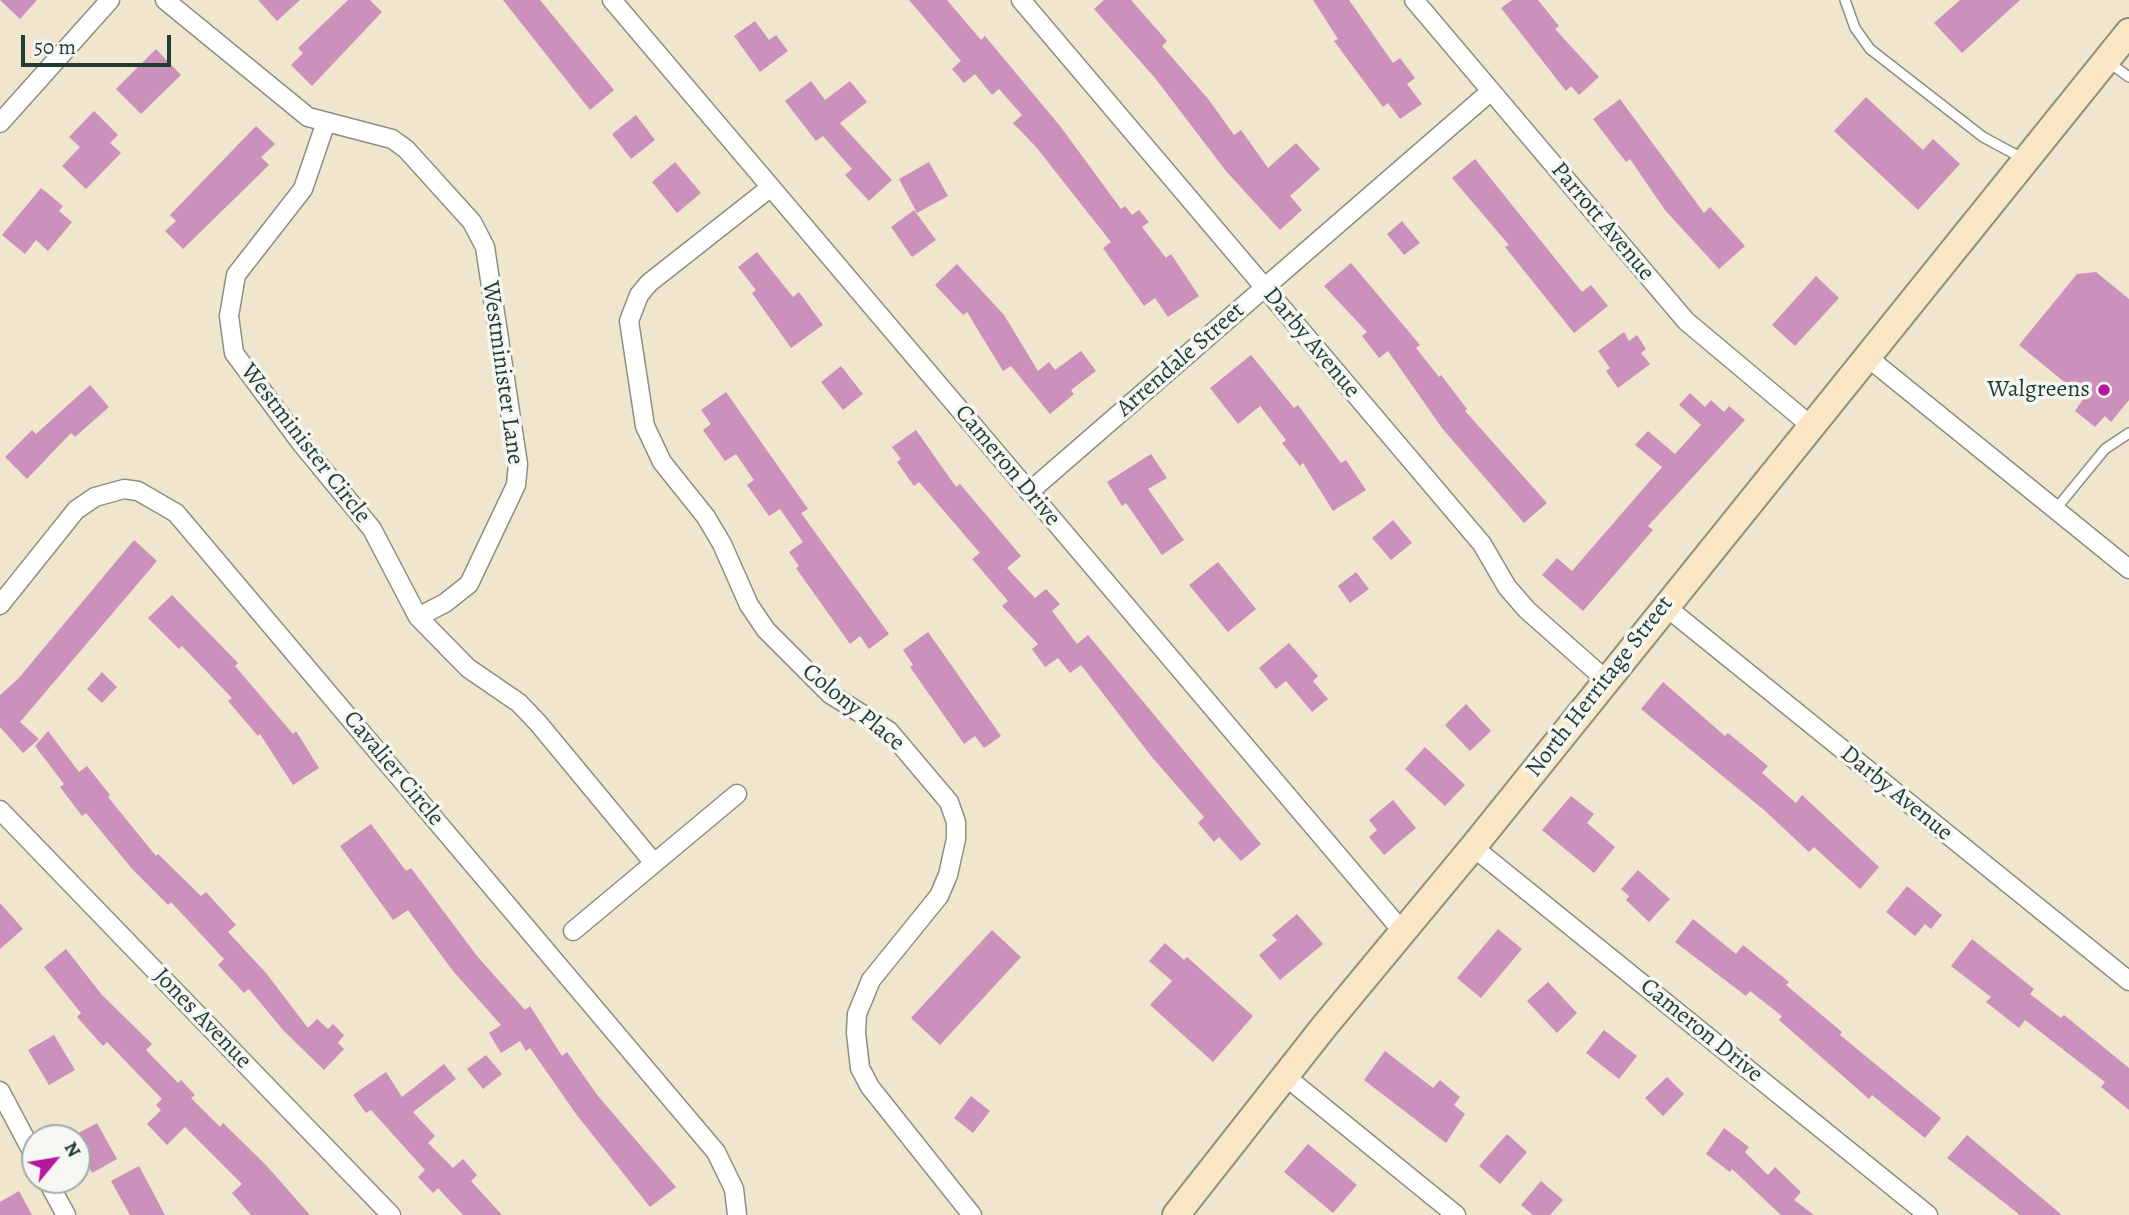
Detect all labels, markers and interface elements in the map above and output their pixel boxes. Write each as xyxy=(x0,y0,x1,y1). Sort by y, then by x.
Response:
scale bar xyxy=(24,21,175,65)
text: 50 m xyxy=(34,33,76,61)
street label: Parrott Avenue xyxy=(1544,157,1660,287)
street label: Westminister Lane xyxy=(475,279,529,467)
street label: Darby Avenue xyxy=(1256,282,1366,404)
street label: Arrendale Street xyxy=(1111,297,1251,423)
street label: Westminister Circle xyxy=(234,358,376,530)
place label: Walgreens xyxy=(1987,376,2090,404)
marker: Walgreens xyxy=(2096,382,2112,398)
street label: Cameron Drive xyxy=(948,399,1066,533)
street label: North Herritage Street xyxy=(1520,590,1680,784)
street label: Colony Place xyxy=(796,658,910,758)
street label: Cavalier Circle xyxy=(336,706,450,832)
street label: Darby Avenue xyxy=(1834,740,1958,848)
street label: Jones Avenue xyxy=(147,963,257,1075)
street label: Cameron Drive xyxy=(1634,973,1768,1089)
north arrow xyxy=(21,1124,91,1194)
text: N xyxy=(58,1137,87,1162)

